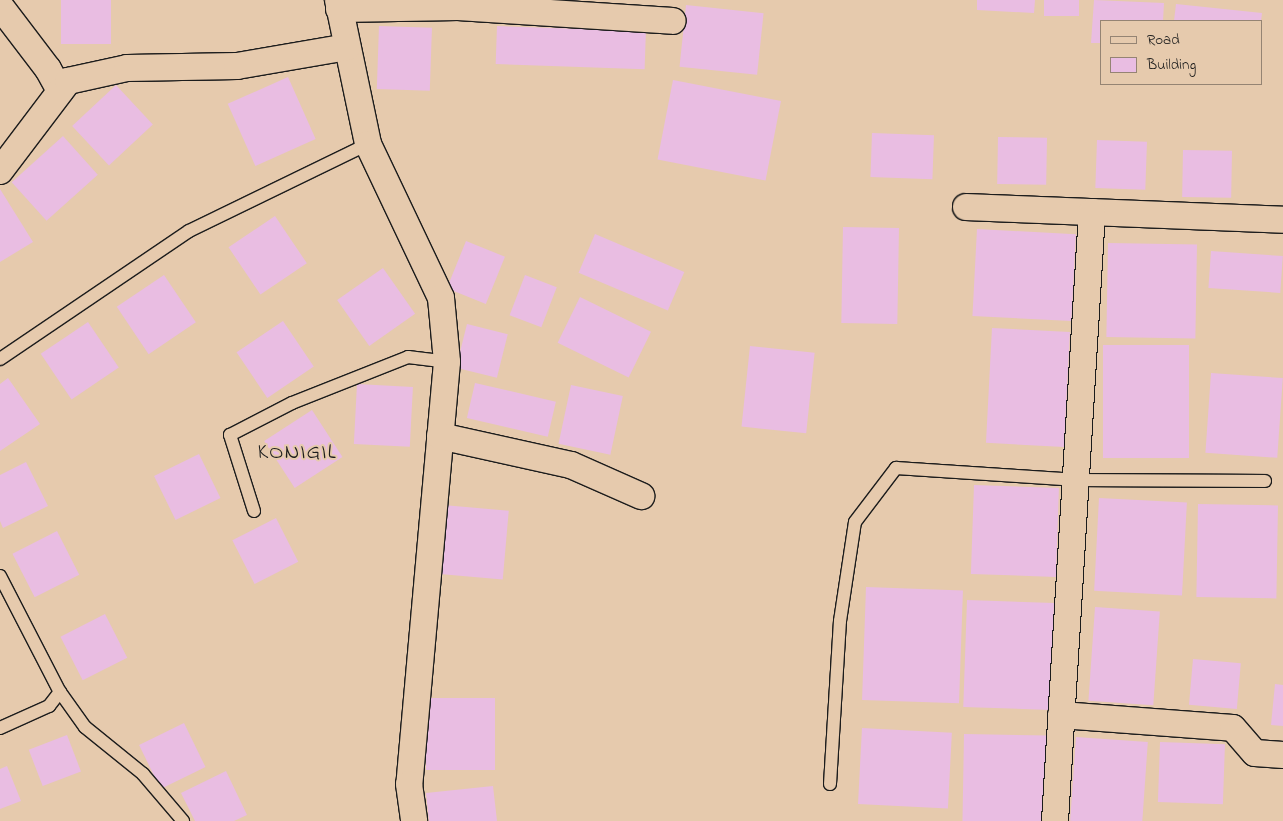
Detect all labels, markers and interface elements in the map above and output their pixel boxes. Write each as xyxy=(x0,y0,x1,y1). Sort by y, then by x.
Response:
legend xyxy=(1100,20,1263,85)
text: Road xyxy=(1147,29,1180,51)
text: Building xyxy=(1147,54,1196,76)
district label: KONIGIL xyxy=(257,441,337,467)

